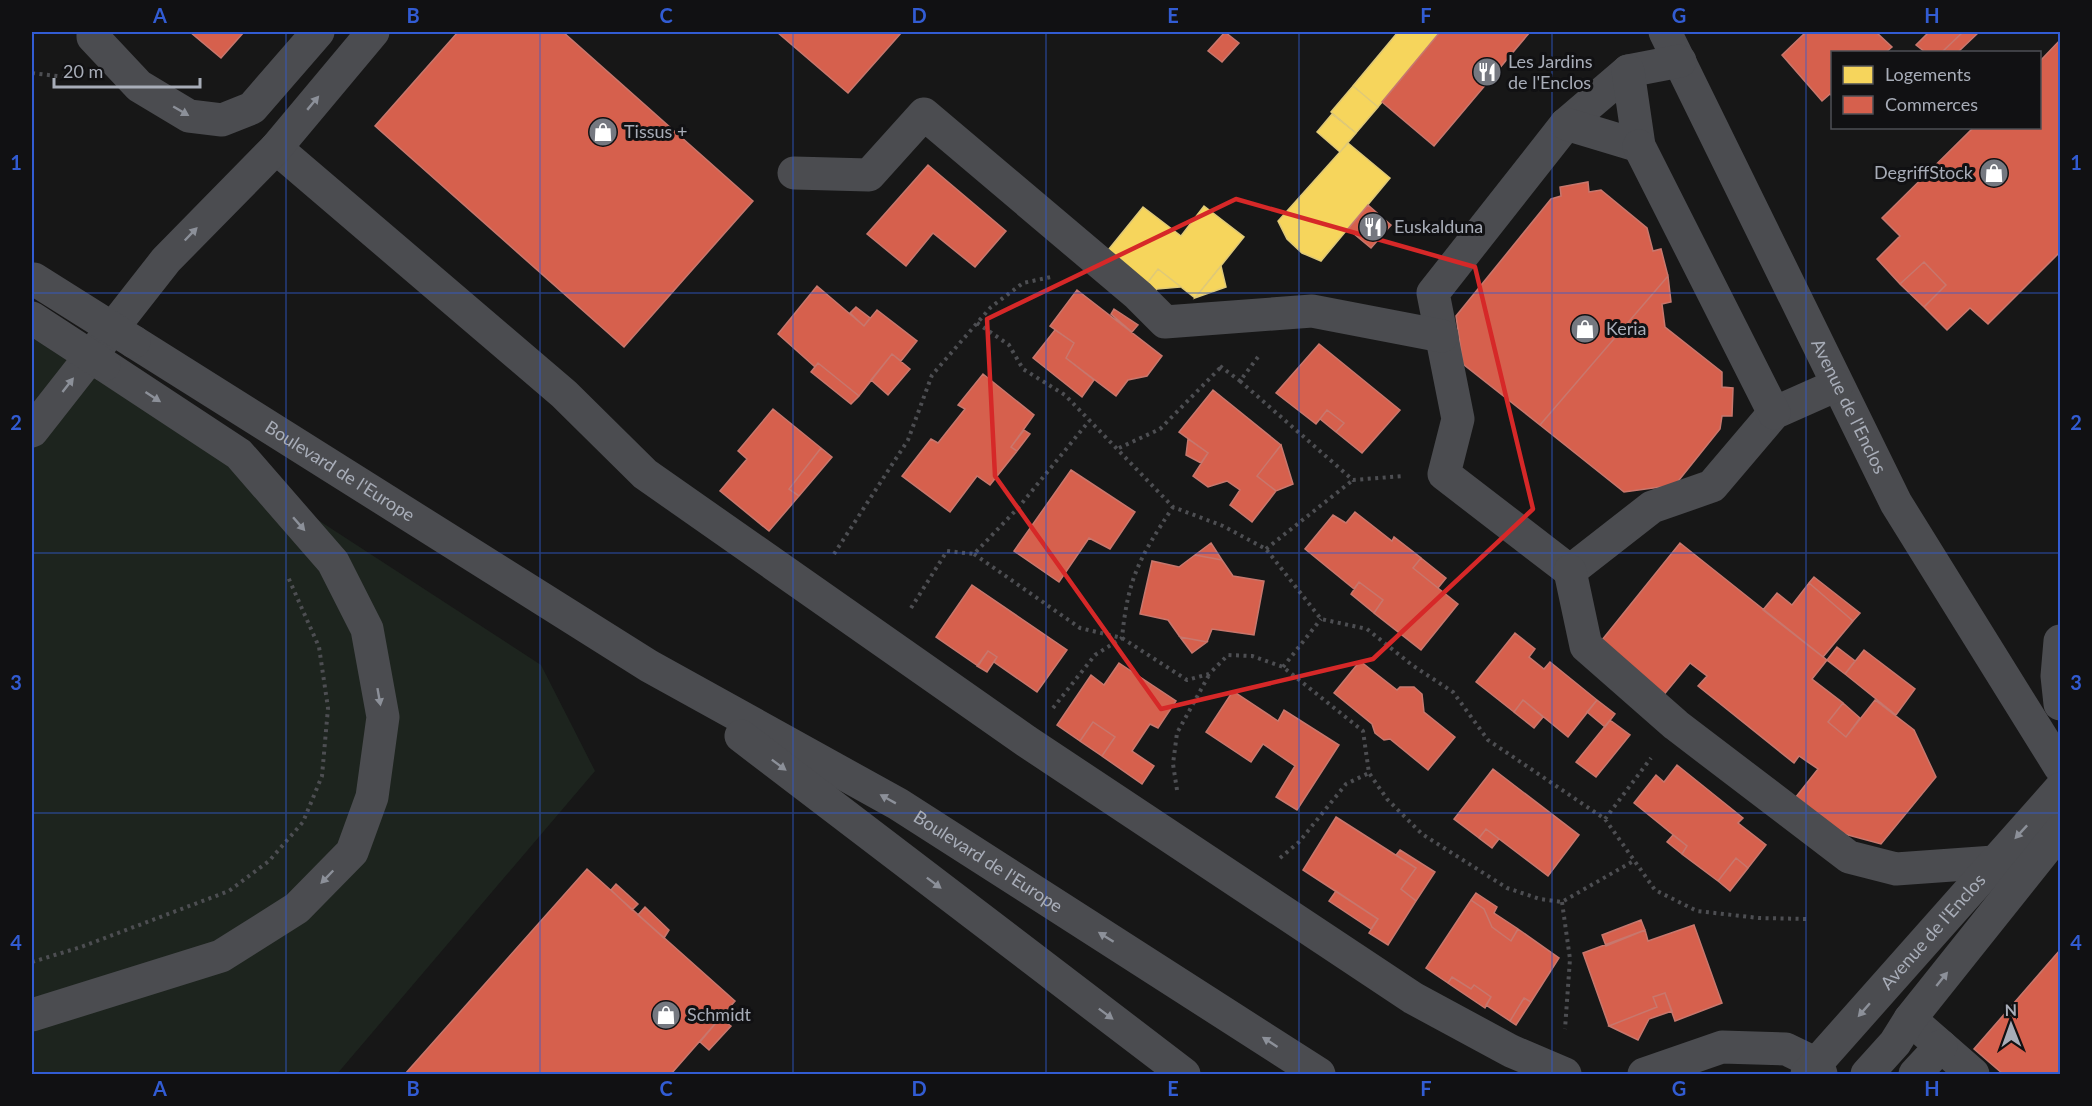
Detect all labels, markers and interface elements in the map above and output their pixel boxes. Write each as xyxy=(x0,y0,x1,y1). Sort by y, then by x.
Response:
text: A xyxy=(152,3,167,27)
text: B xyxy=(406,3,420,27)
text: C xyxy=(659,3,673,27)
text: D xyxy=(911,3,927,27)
text: E xyxy=(1167,3,1179,27)
text: F xyxy=(1420,3,1432,27)
text: G xyxy=(1672,3,1686,27)
text: H xyxy=(1924,3,1940,27)
place label: Les Jardins de l'Enclos xyxy=(1508,50,1593,93)
scale bar xyxy=(54,51,200,89)
legend xyxy=(1831,51,2041,129)
restaurant icon: Les Jardins de l'Enclos xyxy=(1471,56,1503,88)
text: 20 m xyxy=(63,60,103,82)
text: Logements xyxy=(1885,63,1971,85)
text: Commerces xyxy=(1885,93,1978,115)
one-way arrow xyxy=(307,95,320,111)
one-way arrow xyxy=(173,106,190,116)
shop icon: Tissus + xyxy=(587,116,619,148)
place label: Tissus + xyxy=(624,120,687,142)
text: 1 xyxy=(10,150,22,174)
text: 1 xyxy=(2070,150,2082,174)
shop icon: DegriffStock xyxy=(1978,157,2010,189)
place label: DegriffStock xyxy=(1874,161,1974,183)
restaurant icon: Euskalduna xyxy=(1357,211,1389,243)
place label: Euskalduna xyxy=(1394,215,1483,237)
one-way arrow xyxy=(184,227,198,242)
shop icon: Keria xyxy=(1569,313,1601,345)
place label: Keria xyxy=(1606,317,1647,339)
street label: Avenue de l'Enclos xyxy=(1807,335,1892,477)
one-way arrow xyxy=(61,378,73,393)
one-way arrow xyxy=(145,392,161,403)
text: 2 xyxy=(10,410,22,434)
text: 2 xyxy=(2070,410,2082,434)
street label: Boulevard de l'Europe xyxy=(261,415,419,526)
one-way arrow xyxy=(292,516,305,531)
text: 3 xyxy=(10,670,22,694)
text: 3 xyxy=(2070,670,2082,694)
one-way arrow xyxy=(375,687,384,706)
one-way arrow xyxy=(771,759,787,771)
one-way arrow xyxy=(879,794,896,804)
street label: Boulevard de l'Europe xyxy=(910,805,1067,917)
one-way arrow xyxy=(2014,825,2028,840)
street label: Avenue de l'Enclos xyxy=(1875,869,1990,994)
one-way arrow xyxy=(321,870,335,884)
one-way arrow xyxy=(926,877,942,890)
text: 4 xyxy=(10,930,22,954)
text: 4 xyxy=(2070,930,2082,954)
one-way arrow xyxy=(1098,931,1114,942)
one-way arrow xyxy=(1935,971,1948,987)
north arrow xyxy=(1981,995,2041,1055)
shop icon: Schmidt xyxy=(650,999,682,1031)
text: N xyxy=(2004,1000,2017,1019)
one-way arrow xyxy=(1858,1002,1871,1017)
place label: Schmidt xyxy=(687,1003,752,1025)
one-way arrow xyxy=(1098,1008,1113,1020)
one-way arrow xyxy=(1262,1037,1278,1048)
text: A xyxy=(152,1076,167,1100)
text: B xyxy=(406,1076,420,1100)
text: C xyxy=(659,1076,673,1100)
text: D xyxy=(911,1076,927,1100)
text: E xyxy=(1167,1076,1179,1100)
text: F xyxy=(1420,1076,1432,1100)
text: G xyxy=(1672,1076,1686,1100)
text: H xyxy=(1924,1076,1940,1100)

